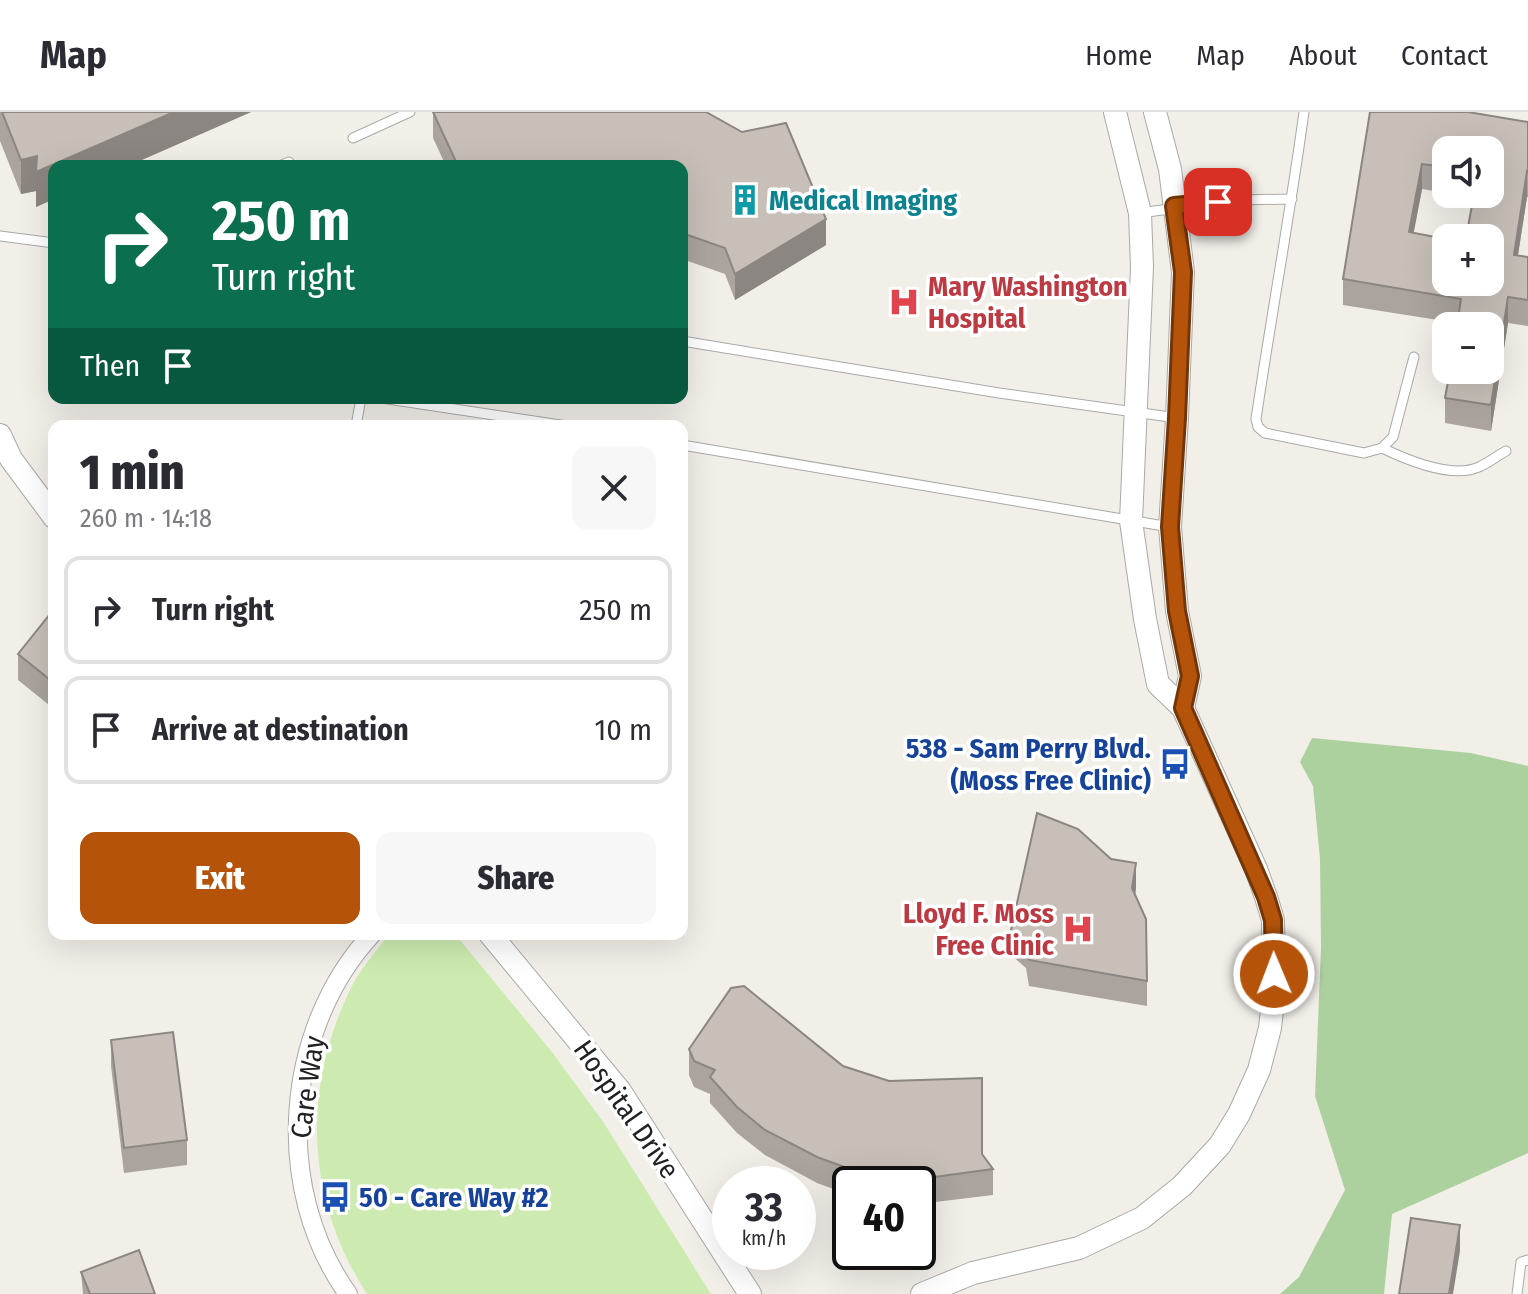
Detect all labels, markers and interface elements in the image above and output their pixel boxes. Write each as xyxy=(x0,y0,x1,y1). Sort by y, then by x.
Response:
text: Map xyxy=(40,32,107,78)
text: Home xyxy=(1085,39,1152,72)
text: Map xyxy=(1196,39,1245,72)
text: About xyxy=(1289,39,1357,72)
text: Contact xyxy=(1401,39,1488,72)
map controls xyxy=(1432,136,1504,384)
button: sound xyxy=(1432,136,1504,208)
pin xyxy=(1184,168,1252,236)
icon: arrive xyxy=(1196,180,1240,224)
building icon: Medical Imaging xyxy=(728,183,762,217)
place label: Medical Imaging xyxy=(769,184,957,217)
text: 250 m xyxy=(212,188,350,255)
icon: right xyxy=(80,192,184,296)
button: + xyxy=(1432,224,1504,296)
text: Turn right xyxy=(212,256,355,300)
place label: Mary Washington Hospital xyxy=(928,270,1128,335)
hospital icon: Mary Washington Hospital xyxy=(887,285,921,319)
button: − xyxy=(1432,312,1504,384)
icon: arrive xyxy=(156,344,200,388)
text: Then xyxy=(80,348,140,384)
text: 1 min xyxy=(80,444,184,502)
button: close xyxy=(572,446,656,530)
text: 260 m · 14:18 xyxy=(80,503,212,534)
icon: right xyxy=(84,588,128,632)
text: Turn right xyxy=(152,592,274,628)
text: 250 m xyxy=(579,592,652,628)
icon: arrive xyxy=(84,708,128,752)
text: Arrive at destination xyxy=(152,712,409,748)
text: 10 m xyxy=(595,712,652,748)
place label: 538 - Sam Perry Blvd. (Moss Free Clinic) xyxy=(906,732,1152,797)
bus stop icon: 538 - Sam Perry Blvd. (Moss Free Clinic) xyxy=(1158,747,1192,781)
button: Exit xyxy=(80,832,360,924)
button: Share xyxy=(376,832,656,924)
place label: Lloyd F. Moss Free Clinic xyxy=(903,897,1055,962)
hospital icon: Lloyd F. Moss Free Clinic xyxy=(1061,912,1095,946)
position arrow xyxy=(1232,932,1316,1016)
street label: Care Way xyxy=(284,1033,331,1140)
street label: Hospital Drive xyxy=(567,1034,686,1185)
speed limit sign: 40 xyxy=(832,1166,936,1270)
bus stop icon: 50 - Care Way #2 xyxy=(318,1180,352,1214)
place label: 50 - Care Way #2 xyxy=(359,1181,549,1214)
text: 33 xyxy=(745,1184,783,1232)
text: km/h xyxy=(742,1226,786,1250)

